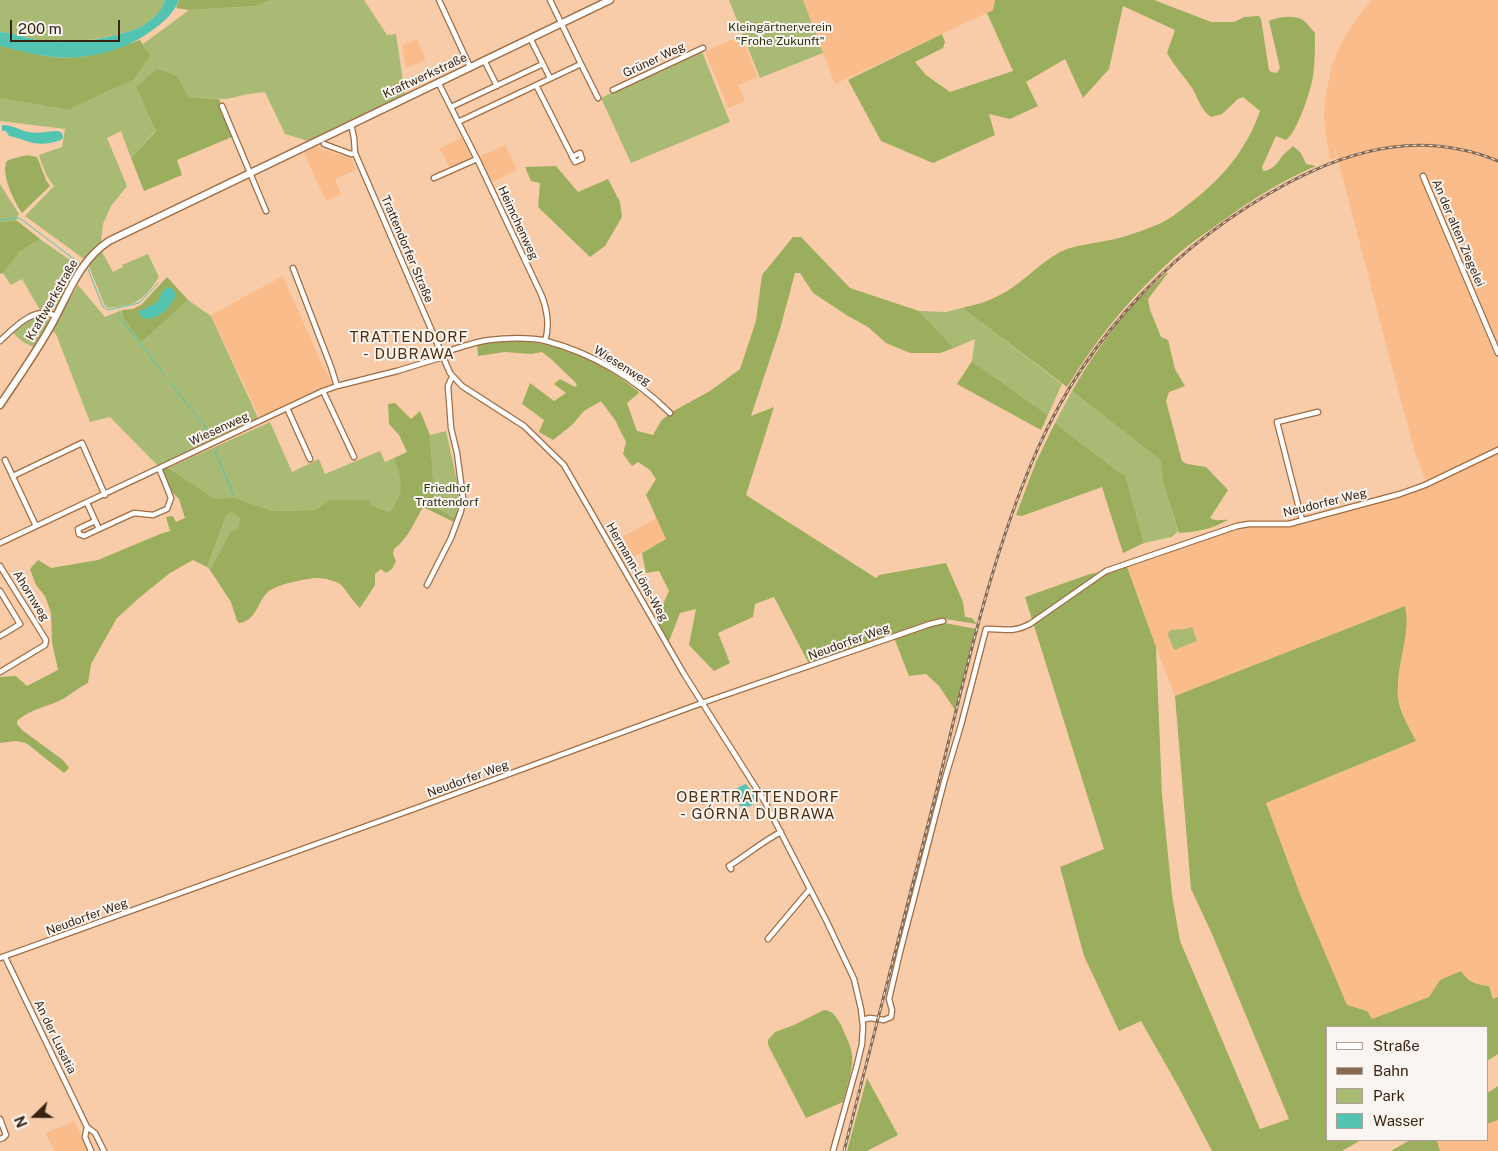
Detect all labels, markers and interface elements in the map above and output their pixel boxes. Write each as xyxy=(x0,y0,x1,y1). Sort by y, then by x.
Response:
scale bar xyxy=(12,10,122,42)
text: 200 m xyxy=(18,20,62,37)
park label: Kleingärtnerverein "Frohe Zukunft" xyxy=(728,20,832,48)
street label: Grüner Weg xyxy=(621,39,687,81)
street label: Kraftwerkstraße xyxy=(381,50,469,102)
street label: An der alten Ziegelei xyxy=(1429,177,1487,289)
street label: Heimchenweg xyxy=(495,184,541,262)
street label: Trattendorfer Straße xyxy=(378,193,436,305)
street label: Kraftwerkstraße xyxy=(23,257,81,343)
district label: TRATTENDORF - DUBRAWA xyxy=(348,328,470,363)
street label: Wiesenweg xyxy=(591,343,653,389)
street label: Wiesenweg xyxy=(187,409,251,449)
park label: Friedhof Trattendorf xyxy=(415,481,479,509)
street label: Neudorfer Weg xyxy=(1282,486,1368,520)
street label: Hermann-Löns-Weg xyxy=(603,520,671,624)
street label: Ahornweg xyxy=(10,568,52,624)
street label: Neudorfer Weg xyxy=(806,621,892,663)
street label: Neudorfer Weg xyxy=(425,758,511,800)
district label: OBERTRATTENDORF - GÓRNA DUBRAWA xyxy=(674,788,842,823)
street label: Neudorfer Weg xyxy=(44,896,130,938)
street label: An der Lusatia xyxy=(31,998,79,1076)
legend xyxy=(1326,1026,1488,1141)
text: Straße xyxy=(1373,1037,1420,1054)
text: Bahn xyxy=(1373,1062,1409,1079)
text: Park xyxy=(1373,1087,1405,1104)
north arrow xyxy=(10,1091,60,1141)
text: Wasser xyxy=(1373,1112,1424,1129)
text: N xyxy=(12,1114,31,1130)

